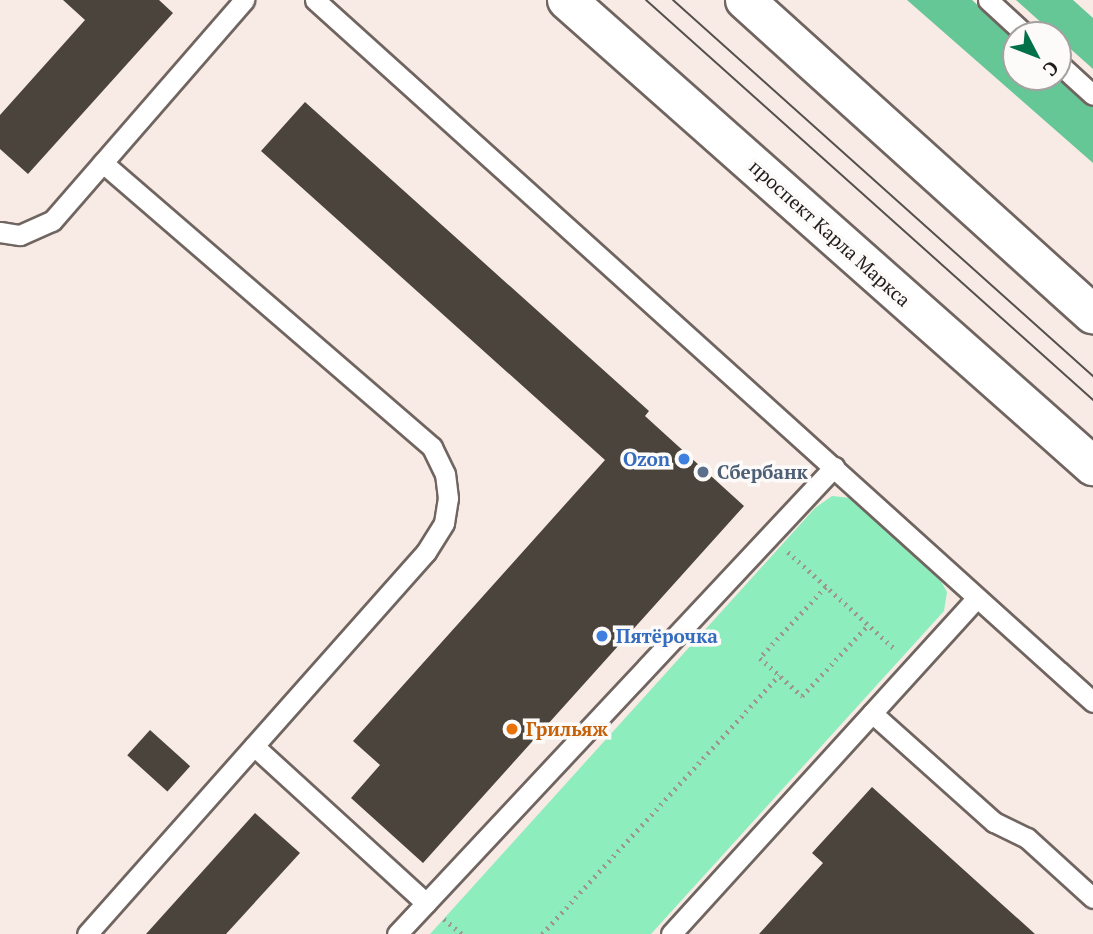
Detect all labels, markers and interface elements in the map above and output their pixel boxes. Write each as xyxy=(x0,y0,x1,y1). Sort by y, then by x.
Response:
north arrow xyxy=(1002,21,1072,91)
text: С xyxy=(1038,56,1065,82)
street label: проспект Карла Маркса xyxy=(745,155,915,311)
place label: Ozon xyxy=(623,448,670,470)
marker: Ozon xyxy=(676,451,692,467)
place label: Сбербанк xyxy=(717,461,808,483)
marker: Сбербанк xyxy=(695,464,711,480)
place label: Пятёрочка xyxy=(616,625,718,647)
marker: Пятёрочка xyxy=(594,628,610,644)
place label: Грильяж xyxy=(526,718,608,740)
marker: Грильяж xyxy=(504,721,520,737)

